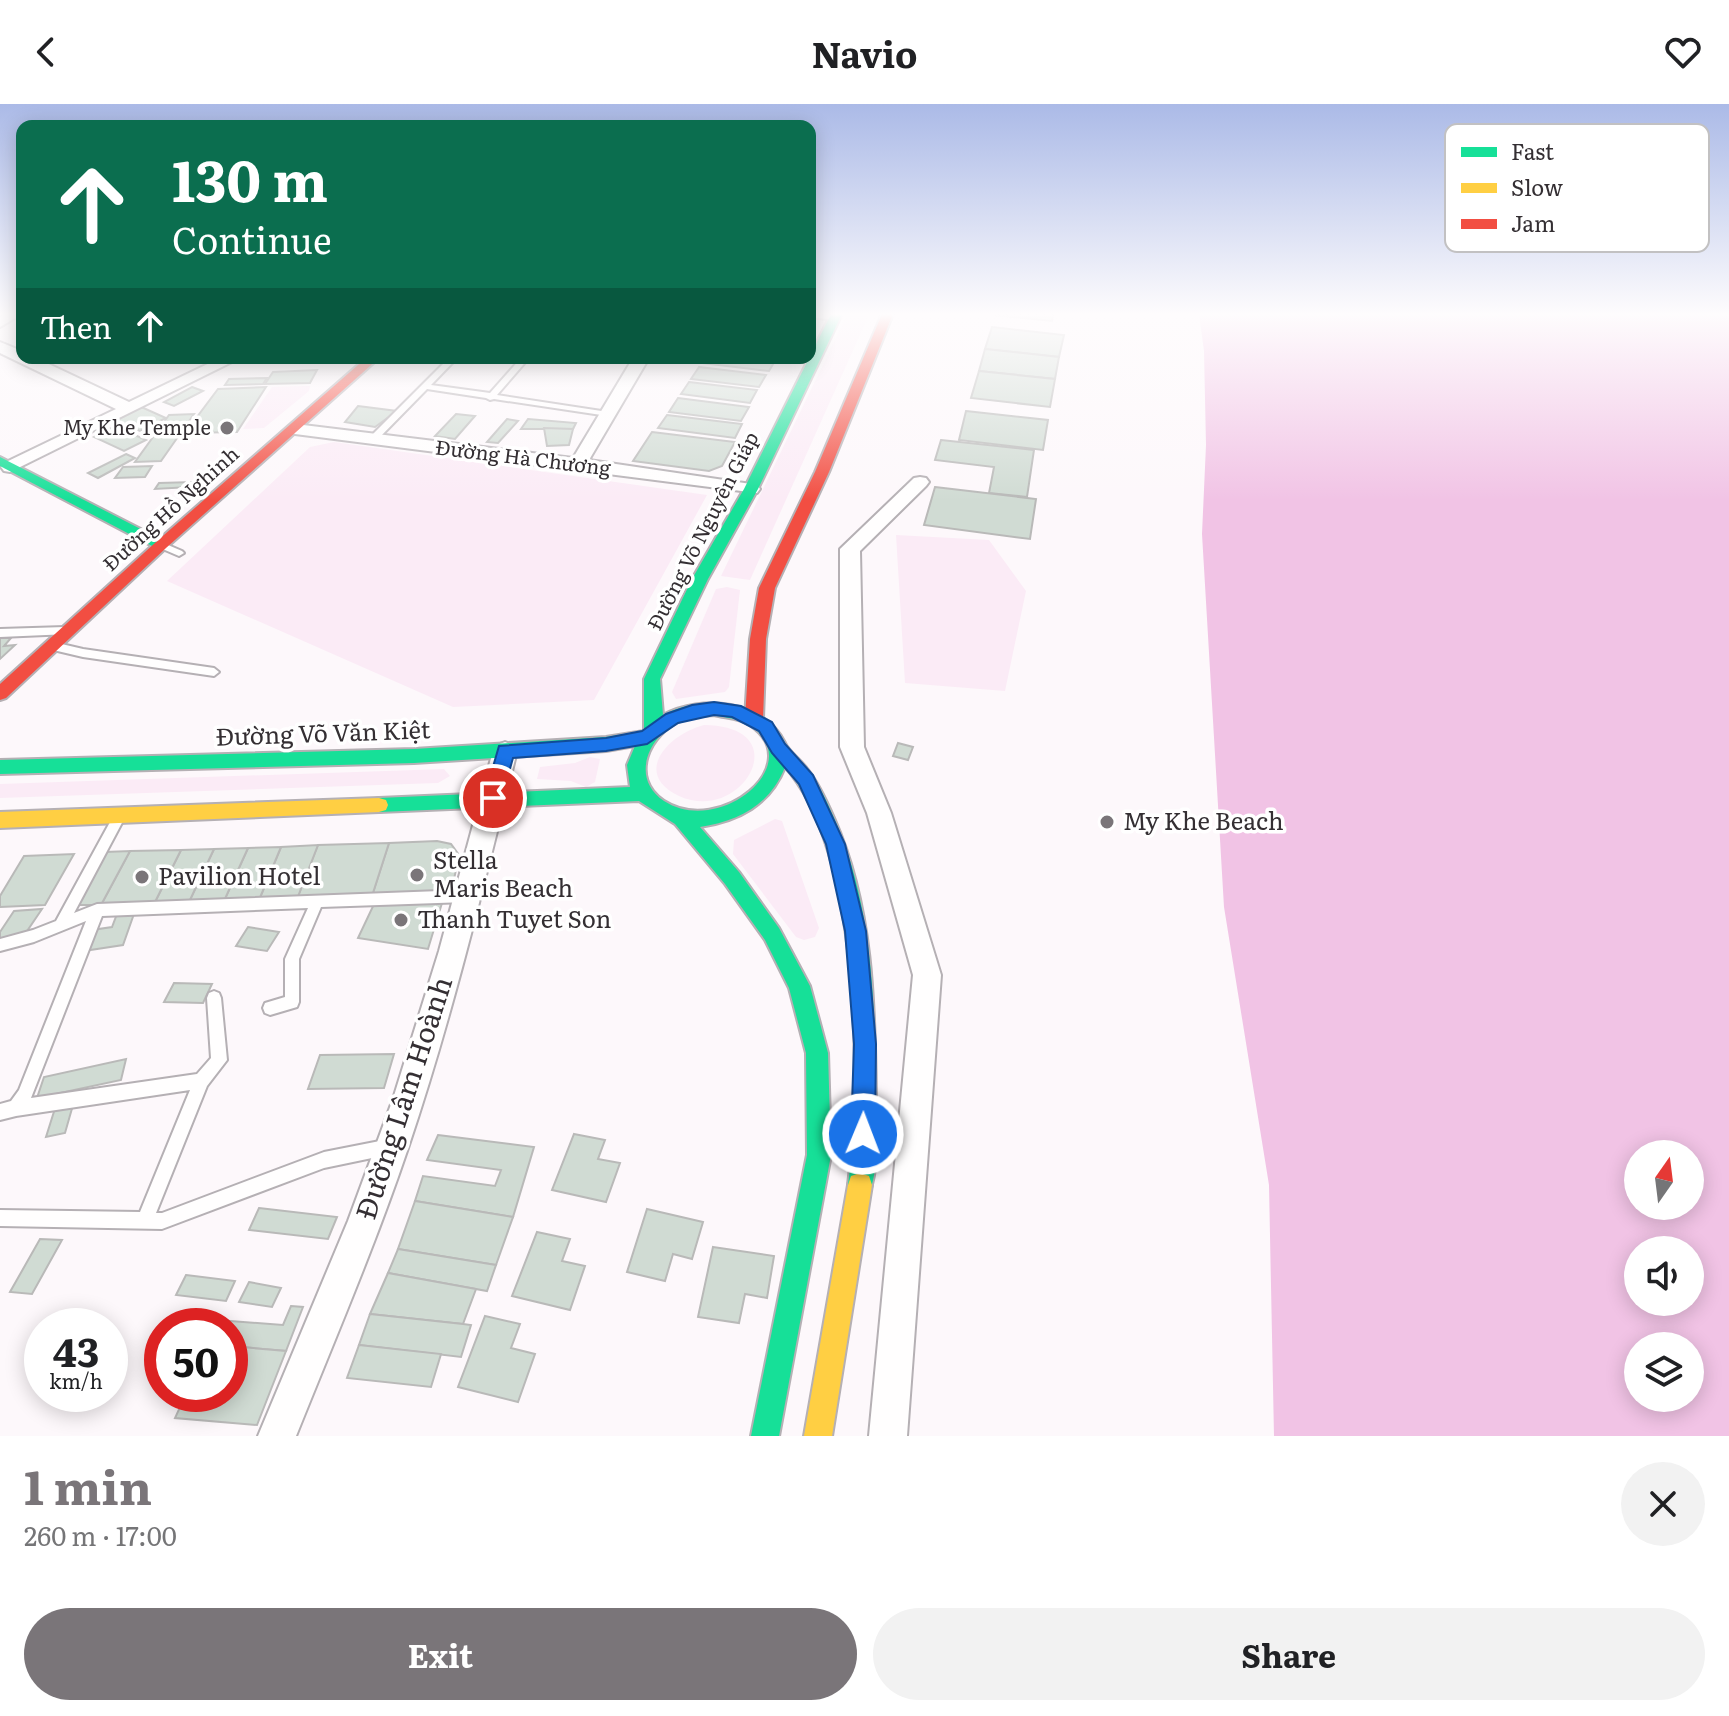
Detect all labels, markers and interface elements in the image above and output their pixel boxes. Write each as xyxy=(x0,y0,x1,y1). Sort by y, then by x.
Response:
text: Navio xyxy=(812,26,917,79)
icon: back xyxy=(24,30,68,74)
icon: heart xyxy=(1661,30,1705,74)
legend xyxy=(1445,124,1709,252)
text: Fast xyxy=(1511,134,1554,167)
text: 130 m xyxy=(172,136,328,219)
icon: ahead xyxy=(40,152,144,256)
text: Slow xyxy=(1511,170,1563,203)
text: Jam xyxy=(1511,206,1555,239)
text: Continue xyxy=(172,212,332,265)
text: Then xyxy=(40,304,112,348)
icon: ahead xyxy=(128,304,172,348)
place label: My Khe Temple xyxy=(63,411,211,441)
marker: My Khe Temple xyxy=(218,419,236,437)
street label: Đường Võ Nguyên Giáp xyxy=(638,425,764,635)
street label: Đường Hà Chương xyxy=(434,430,614,482)
street label: Đường Hồ Nghinh xyxy=(95,438,244,577)
street label: Đường Võ Văn Kiệt xyxy=(215,710,431,753)
pin xyxy=(459,764,527,832)
icon: arrive xyxy=(471,776,515,820)
place label: My Khe Beach xyxy=(1123,802,1284,837)
marker: My Khe Beach xyxy=(1098,813,1116,831)
place label: Stella Maris Beach xyxy=(433,841,573,904)
place label: Pavilion Hotel xyxy=(158,857,320,892)
marker: Stella Maris Beach xyxy=(408,866,426,884)
marker: Pavilion Hotel xyxy=(133,868,151,886)
place label: Thanh Tuyet Son xyxy=(417,900,612,935)
marker: Thanh Tuyet Son xyxy=(392,911,410,929)
street label: Đường Lâm Hoành xyxy=(343,970,461,1224)
position arrow xyxy=(821,1092,905,1176)
north arrow xyxy=(1624,1140,1704,1220)
map controls xyxy=(1624,1140,1704,1412)
button: sound xyxy=(1624,1236,1704,1316)
speed limit sign: 50 xyxy=(144,1308,248,1412)
text: 43 xyxy=(53,1320,99,1379)
button: layers xyxy=(1624,1332,1704,1412)
text: km/h xyxy=(49,1365,103,1395)
text: 1 min xyxy=(24,1449,152,1520)
button: close xyxy=(1621,1462,1705,1546)
text: 260 m · 17:00 xyxy=(24,1515,177,1554)
button: Exit xyxy=(24,1608,857,1700)
button: Share xyxy=(873,1608,1705,1700)

